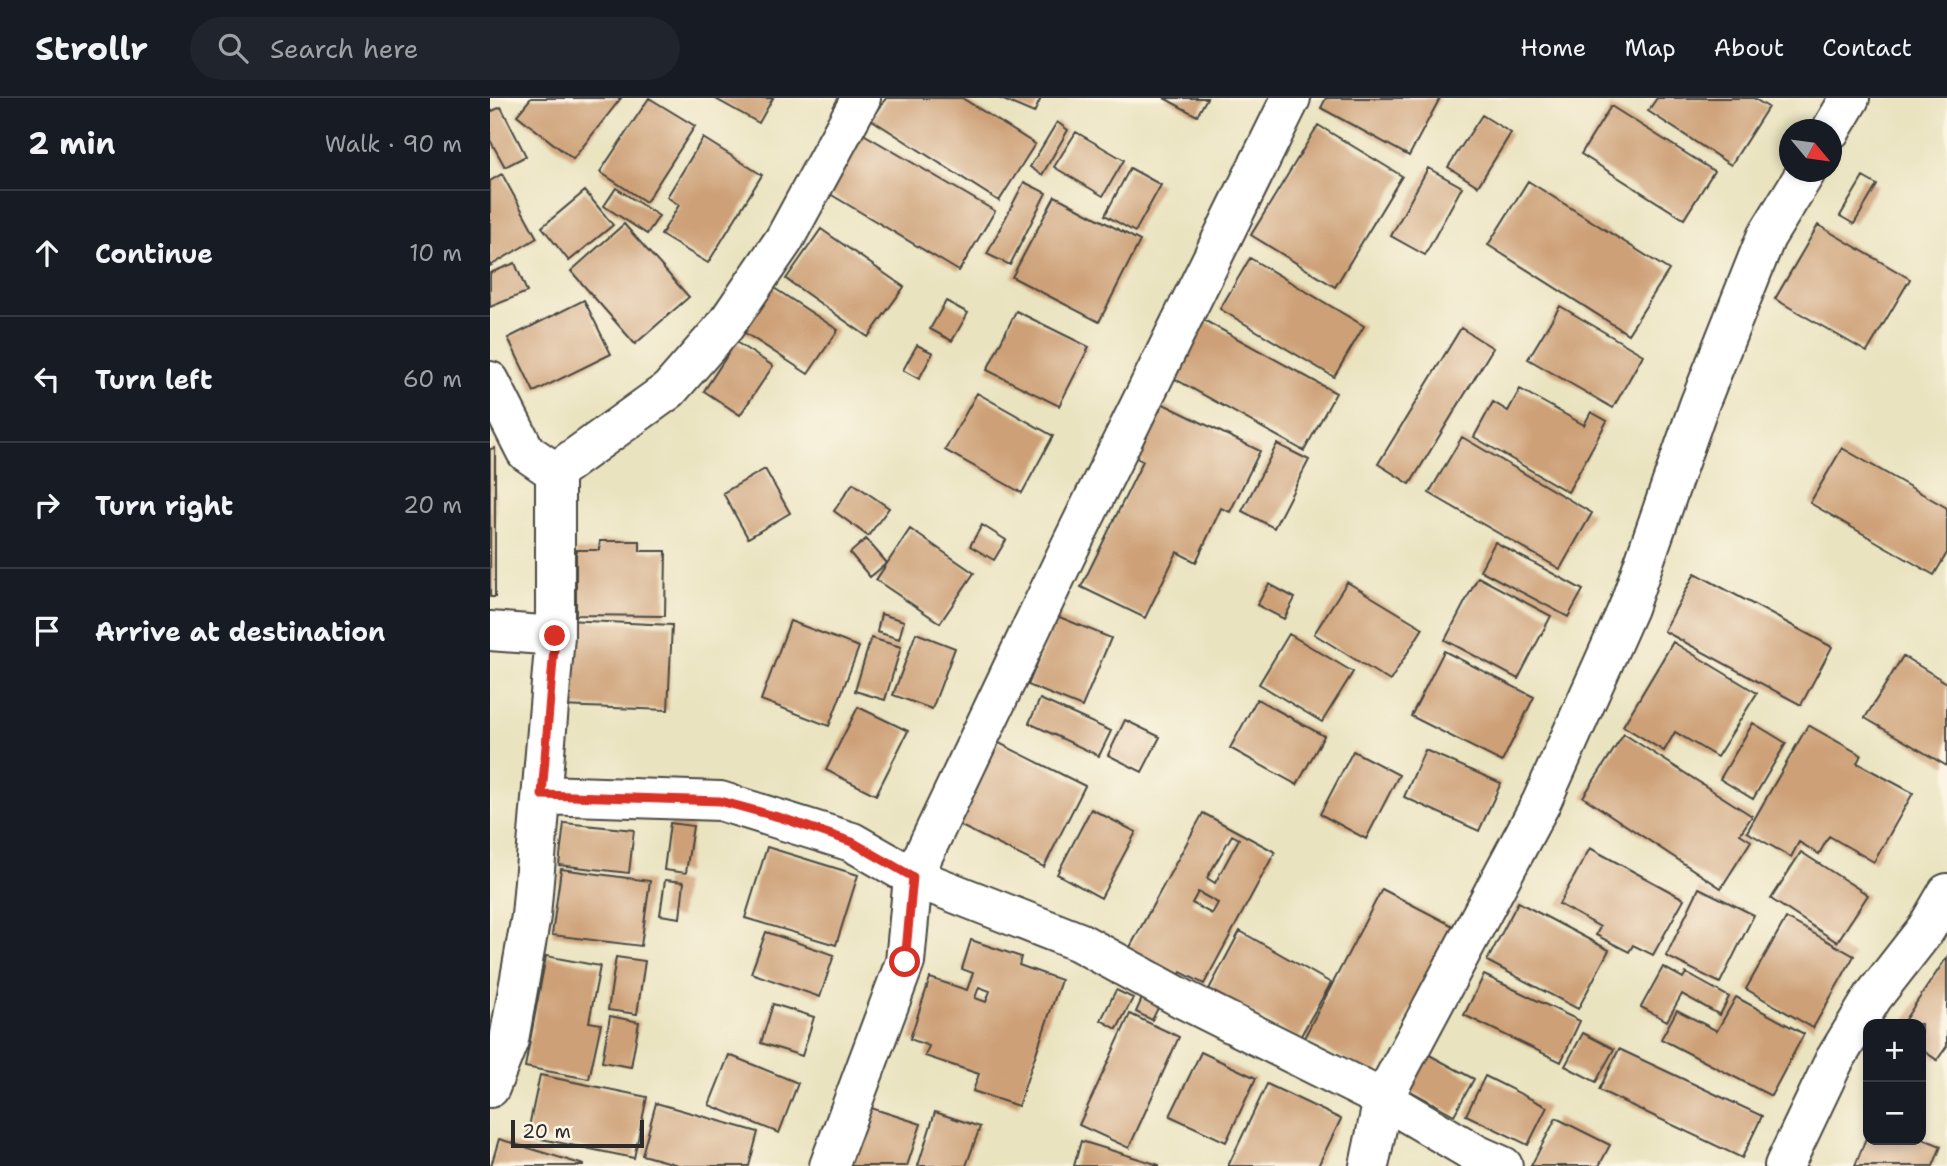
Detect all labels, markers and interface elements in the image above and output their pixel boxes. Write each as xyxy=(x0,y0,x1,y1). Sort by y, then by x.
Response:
search box xyxy=(190,17,680,80)
text: Strollr xyxy=(35,26,148,71)
icon: search xyxy=(214,29,252,67)
text: Search here xyxy=(270,31,419,66)
text: Home xyxy=(1520,32,1586,64)
text: Map xyxy=(1624,32,1676,64)
text: About xyxy=(1714,32,1784,64)
text: Contact xyxy=(1822,32,1912,64)
north arrow xyxy=(1779,119,1842,182)
text: 2 min xyxy=(28,123,115,164)
text: Walk · 90 m xyxy=(325,129,462,159)
icon: ahead xyxy=(28,234,66,272)
text: Continue xyxy=(95,236,213,271)
text: 10 m xyxy=(409,238,462,268)
icon: left xyxy=(28,360,66,398)
text: Turn left xyxy=(95,362,212,397)
text: 60 m xyxy=(403,364,462,394)
icon: right xyxy=(28,486,66,524)
text: Turn right xyxy=(95,488,233,523)
text: 20 m xyxy=(403,490,462,520)
icon: arrive xyxy=(28,612,66,650)
text: Arrive at destination xyxy=(95,614,385,649)
route end xyxy=(539,620,570,651)
route start xyxy=(889,946,920,977)
map controls xyxy=(1863,1019,1926,1145)
button: + xyxy=(1863,1019,1926,1082)
button: − xyxy=(1863,1082,1926,1145)
scale bar xyxy=(511,1117,644,1149)
text: 20 m xyxy=(522,1119,571,1144)

